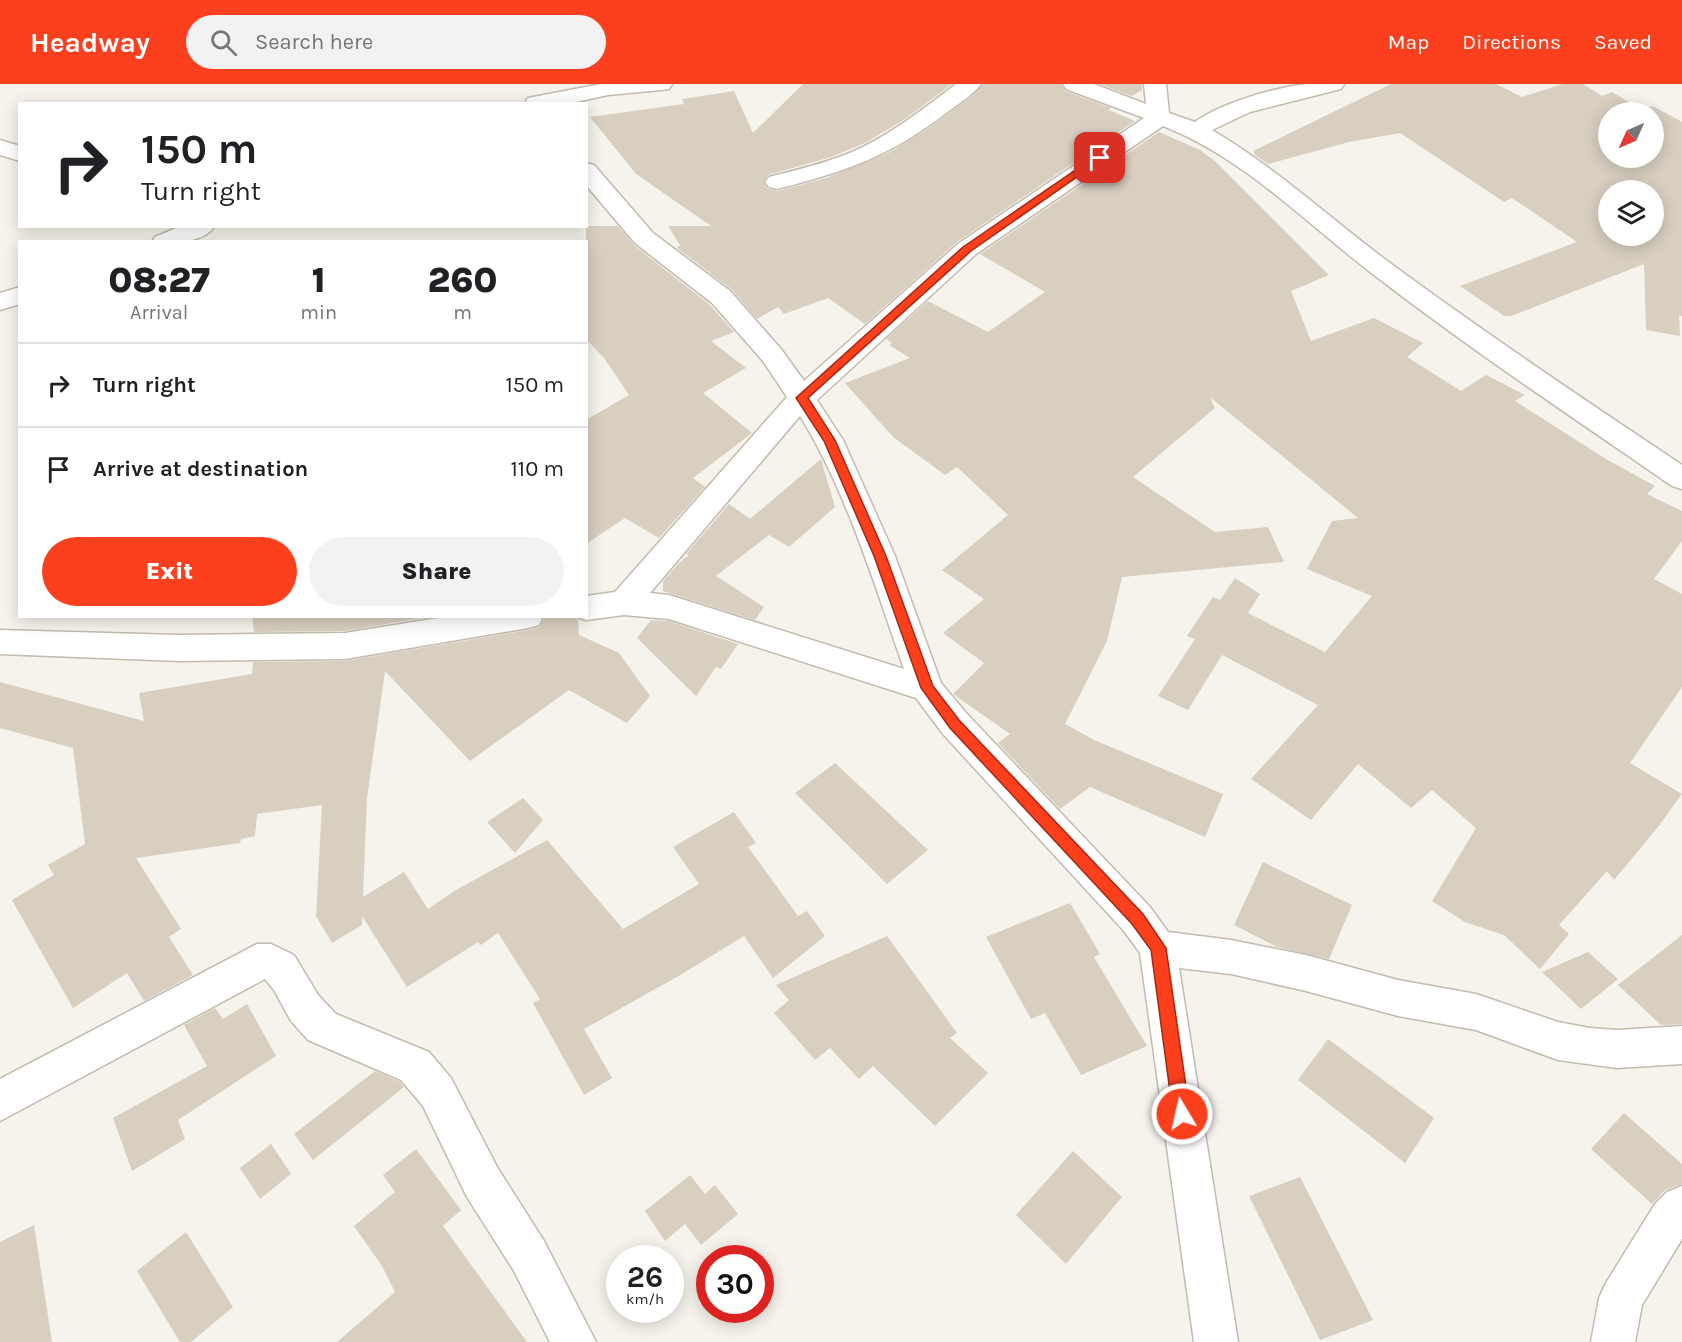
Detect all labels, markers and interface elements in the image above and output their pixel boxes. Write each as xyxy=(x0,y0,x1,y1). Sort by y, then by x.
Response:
search box xyxy=(186,15,606,69)
text: Headway xyxy=(30,26,150,59)
icon: search xyxy=(207,26,240,59)
text: Search here xyxy=(255,29,373,55)
text: Map xyxy=(1388,30,1429,54)
text: Directions xyxy=(1462,30,1561,54)
text: Saved xyxy=(1594,30,1652,54)
north arrow xyxy=(1598,102,1664,168)
map controls xyxy=(1598,102,1664,246)
text: 150 m xyxy=(141,124,257,174)
icon: right xyxy=(42,126,120,204)
pin xyxy=(1074,132,1125,183)
icon: arrive xyxy=(1083,141,1116,174)
text: Turn right xyxy=(141,175,261,207)
button: layers xyxy=(1598,180,1664,246)
text: 08:27 xyxy=(108,259,210,301)
text: 1 xyxy=(312,259,326,301)
text: 260 xyxy=(427,259,498,301)
text: Arrival xyxy=(130,301,188,324)
text: min xyxy=(300,301,337,324)
text: m xyxy=(453,301,472,324)
icon: right xyxy=(42,369,75,402)
text: Turn right xyxy=(93,372,196,398)
text: 150 m xyxy=(505,372,564,398)
icon: arrive xyxy=(42,453,75,486)
text: Arrive at destination xyxy=(93,456,308,482)
text: 110 m xyxy=(511,456,564,482)
button: Exit xyxy=(42,537,297,606)
button: Share xyxy=(309,537,564,606)
position arrow xyxy=(1150,1082,1214,1146)
speed limit sign: 30 xyxy=(696,1245,774,1323)
text: 26 xyxy=(627,1259,663,1295)
text: km/h xyxy=(626,1290,664,1308)

